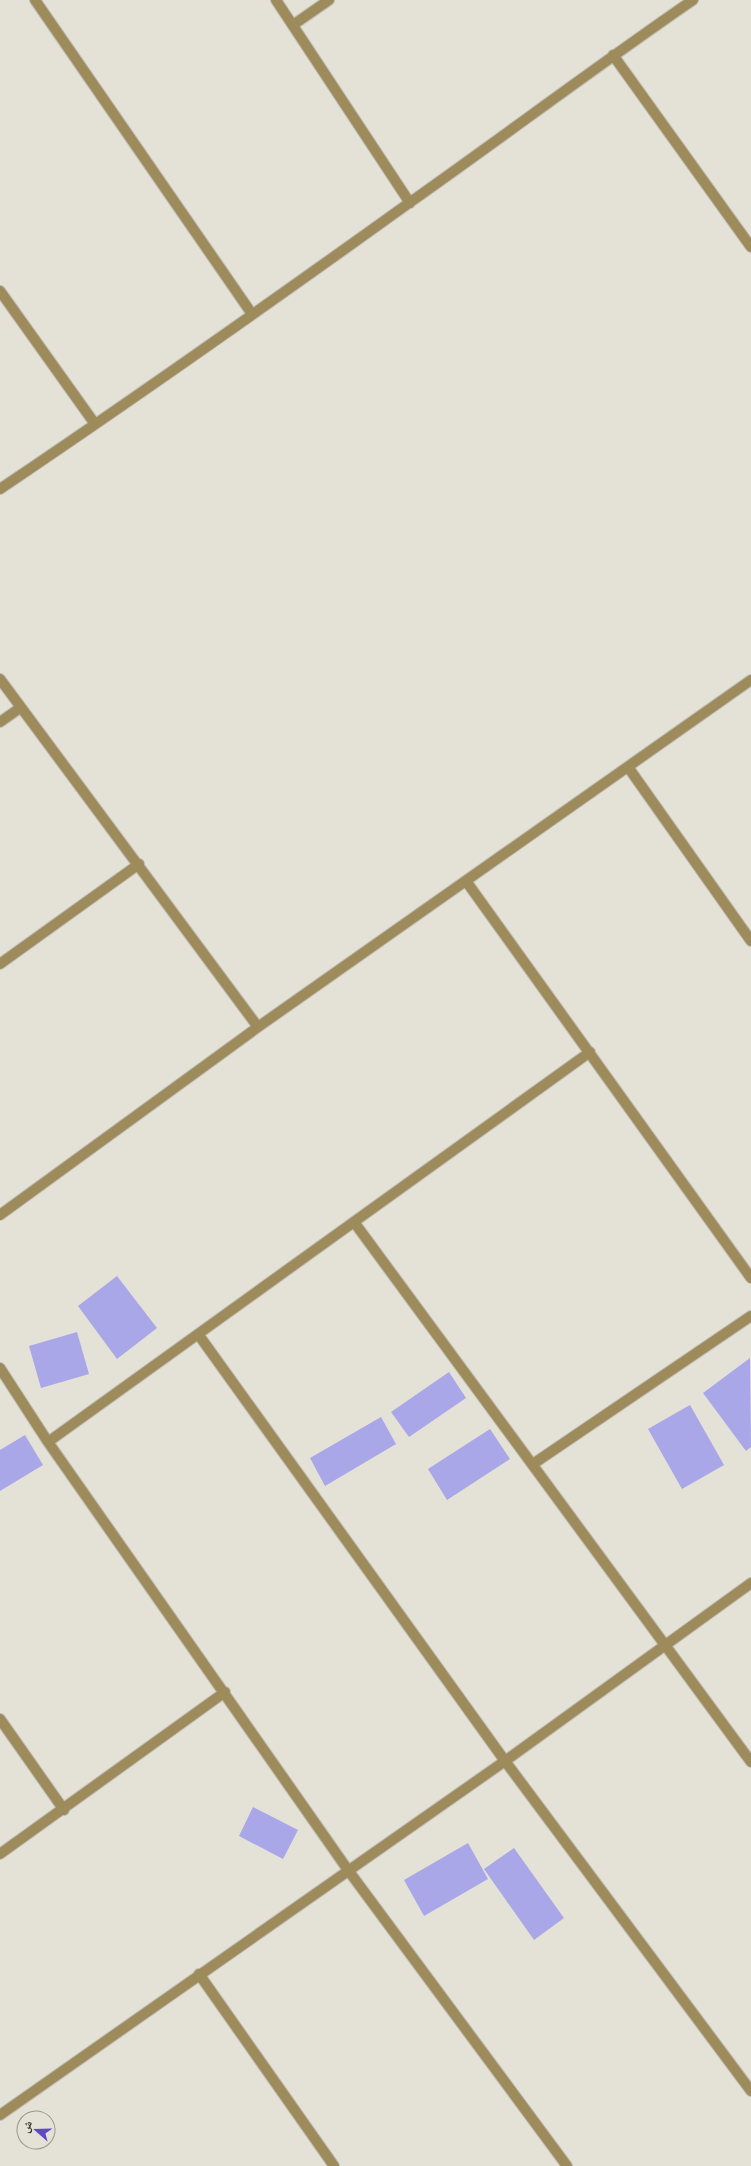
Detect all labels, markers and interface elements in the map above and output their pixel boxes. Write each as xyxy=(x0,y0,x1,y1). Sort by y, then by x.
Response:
north arrow xyxy=(16,2110,56,2150)
text: ش xyxy=(18,2118,36,2135)

